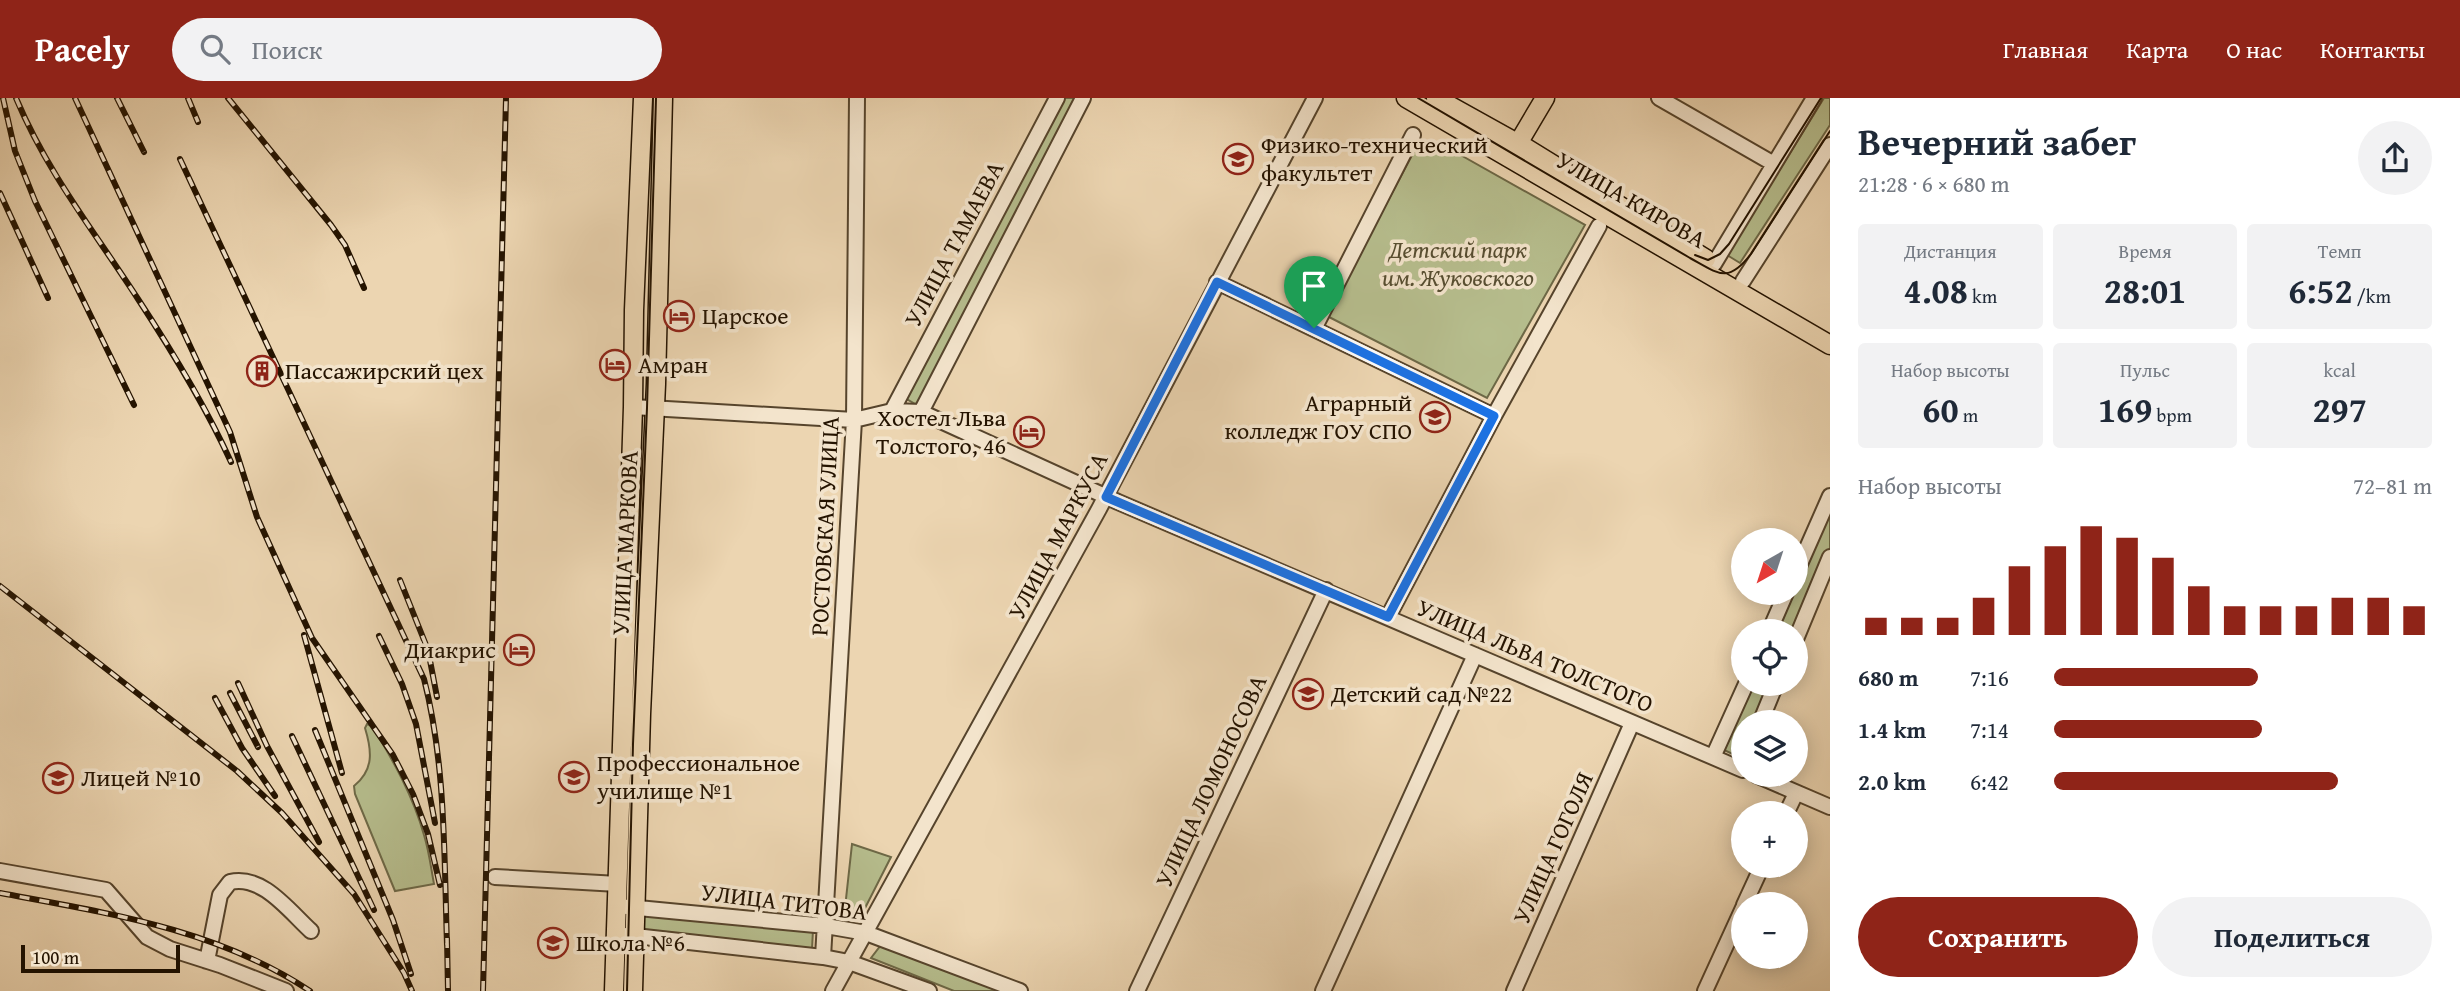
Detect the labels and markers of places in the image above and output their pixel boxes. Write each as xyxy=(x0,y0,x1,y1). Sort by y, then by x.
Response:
place label: Физико-технический факультет xyxy=(1261,127,1488,190)
school or university icon: Физико-технический факультет xyxy=(1221,142,1255,176)
pin xyxy=(1284,256,1344,328)
place label: Царское xyxy=(702,298,789,333)
hotel icon: Царское xyxy=(662,299,696,333)
place label: Амран xyxy=(638,347,708,382)
hotel icon: Амран xyxy=(598,348,632,382)
place label: Пассажирский цех xyxy=(285,353,484,388)
building icon: Пассажирский цех xyxy=(245,354,279,388)
place label: Аграрный колледж ГОУ СПО xyxy=(1224,385,1412,448)
place label: Хостел Льва Толстого, 46 xyxy=(876,400,1007,463)
school or university icon: Аграрный колледж ГОУ СПО xyxy=(1418,400,1452,434)
hotel icon: Хостел Льва Толстого, 46 xyxy=(1012,415,1046,449)
place label: Диакрис xyxy=(404,632,496,667)
hotel icon: Диакрис xyxy=(502,633,536,667)
place label: Детский сад №22 xyxy=(1330,676,1512,711)
school or university icon: Детский сад №22 xyxy=(1291,677,1325,711)
place label: Профессиональное училище №1 xyxy=(596,745,800,808)
place label: Лицей №10 xyxy=(81,760,201,795)
school or university icon: Профессиональное училище №1 xyxy=(557,760,591,794)
school or university icon: Лицей №10 xyxy=(41,761,75,795)
place label: Школа №6 xyxy=(576,925,685,960)
school or university icon: Школа №6 xyxy=(536,926,570,960)

